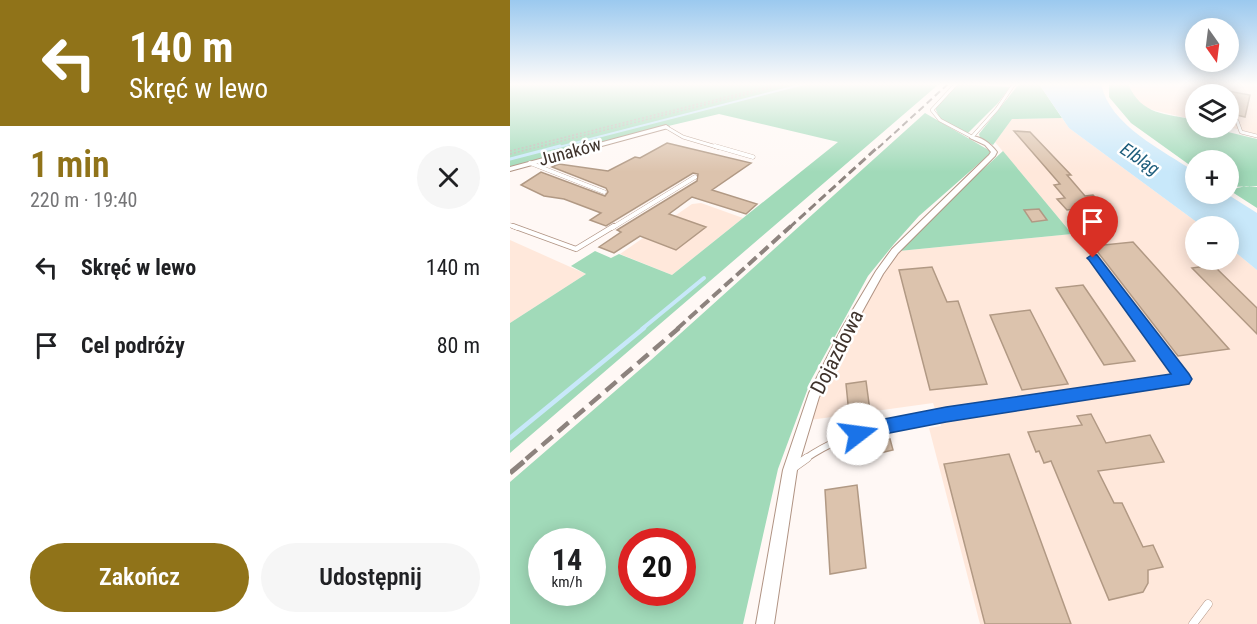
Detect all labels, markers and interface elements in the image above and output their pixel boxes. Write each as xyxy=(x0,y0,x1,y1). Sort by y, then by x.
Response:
north arrow xyxy=(1185,18,1239,72)
map controls xyxy=(1185,18,1239,270)
text: 140 m xyxy=(129,23,234,72)
icon: left xyxy=(30,24,108,102)
text: Skręć w lewo xyxy=(129,73,268,105)
button: layers xyxy=(1185,84,1239,138)
street label: Junaków xyxy=(536,133,604,170)
water label: Elbląg xyxy=(1117,138,1164,179)
text: 1 min xyxy=(30,144,110,186)
button: close xyxy=(417,146,480,209)
button: + xyxy=(1185,150,1239,204)
text: 220 m · 19:40 xyxy=(30,188,137,212)
pin xyxy=(1067,196,1118,258)
icon: arrive xyxy=(1076,205,1109,238)
button: − xyxy=(1185,216,1239,270)
icon: left xyxy=(30,251,63,284)
text: Skręć w lewo xyxy=(81,255,196,280)
text: 140 m xyxy=(426,255,480,280)
street label: Dojazdowa xyxy=(806,306,868,398)
icon: arrive xyxy=(30,329,63,362)
text: Cel podróży xyxy=(81,333,185,358)
text: 80 m xyxy=(437,333,480,358)
position arrow xyxy=(826,402,890,466)
speed limit sign: 20 xyxy=(618,528,696,606)
text: 14 xyxy=(552,542,582,577)
button: Zakończ xyxy=(30,543,249,612)
button: Udostępnij xyxy=(261,543,480,612)
text: km/h xyxy=(552,573,582,591)

